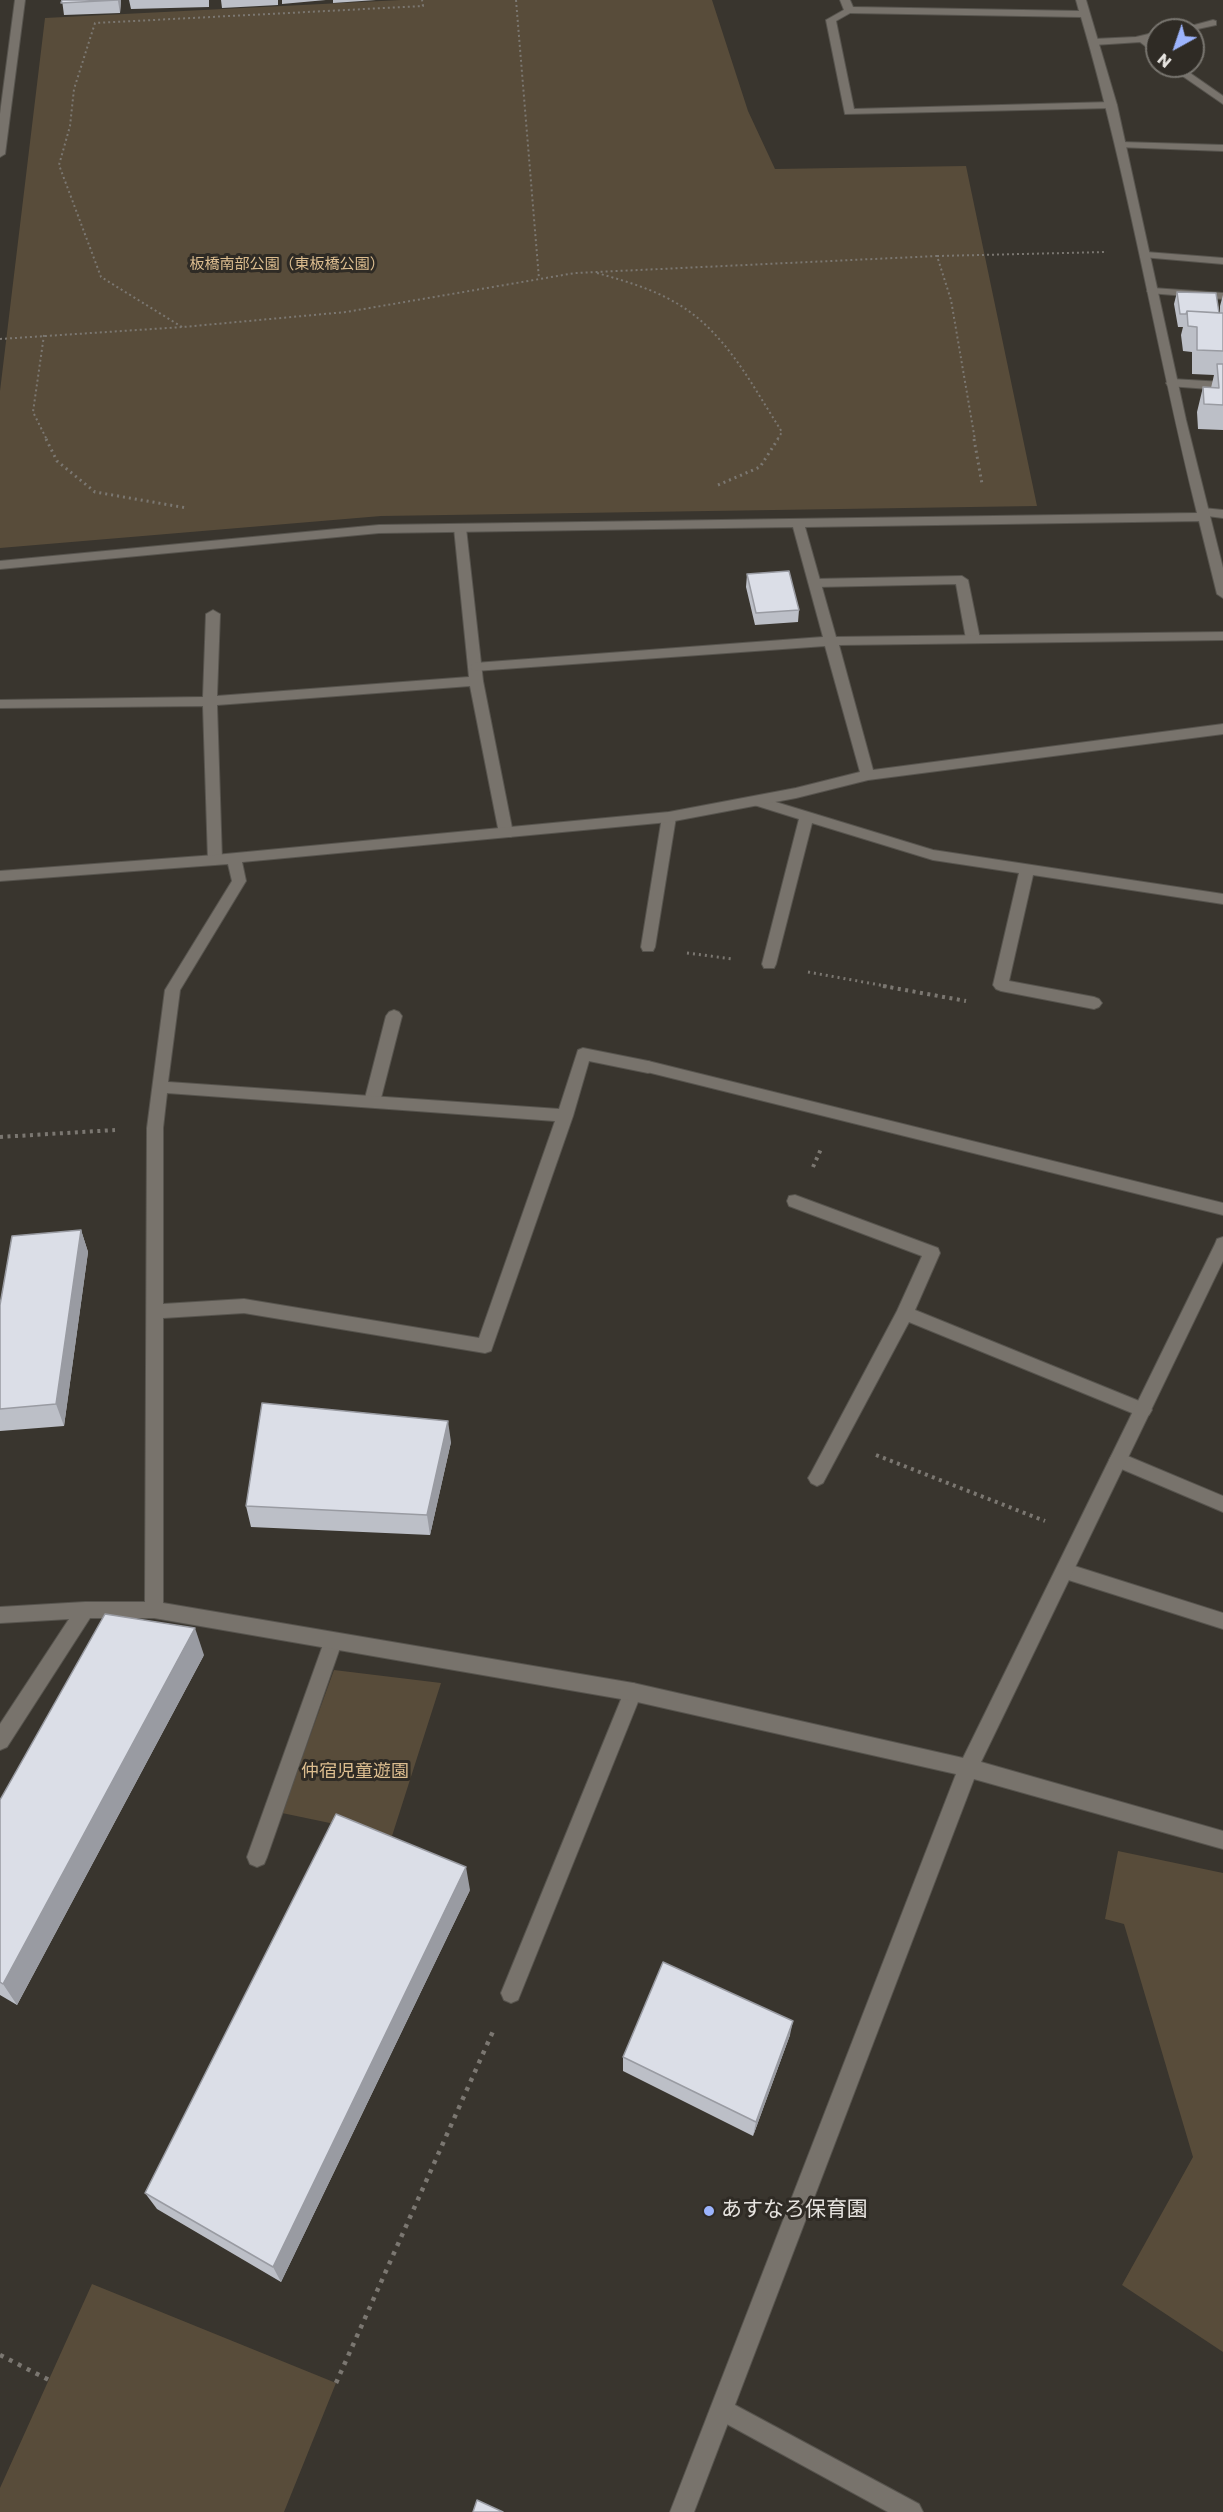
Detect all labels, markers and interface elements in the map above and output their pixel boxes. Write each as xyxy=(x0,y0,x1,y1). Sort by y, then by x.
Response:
north arrow xyxy=(1145,18,1205,78)
text: N xyxy=(1152,48,1176,73)
park label: 板橋南部公園（東板橋公園） xyxy=(190,256,384,274)
park label: 仲宿児童遊園 xyxy=(301,1761,409,1783)
place label: あすなろ保育園 xyxy=(721,2198,868,2224)
marker: あすなろ保育園 xyxy=(702,2204,716,2218)

